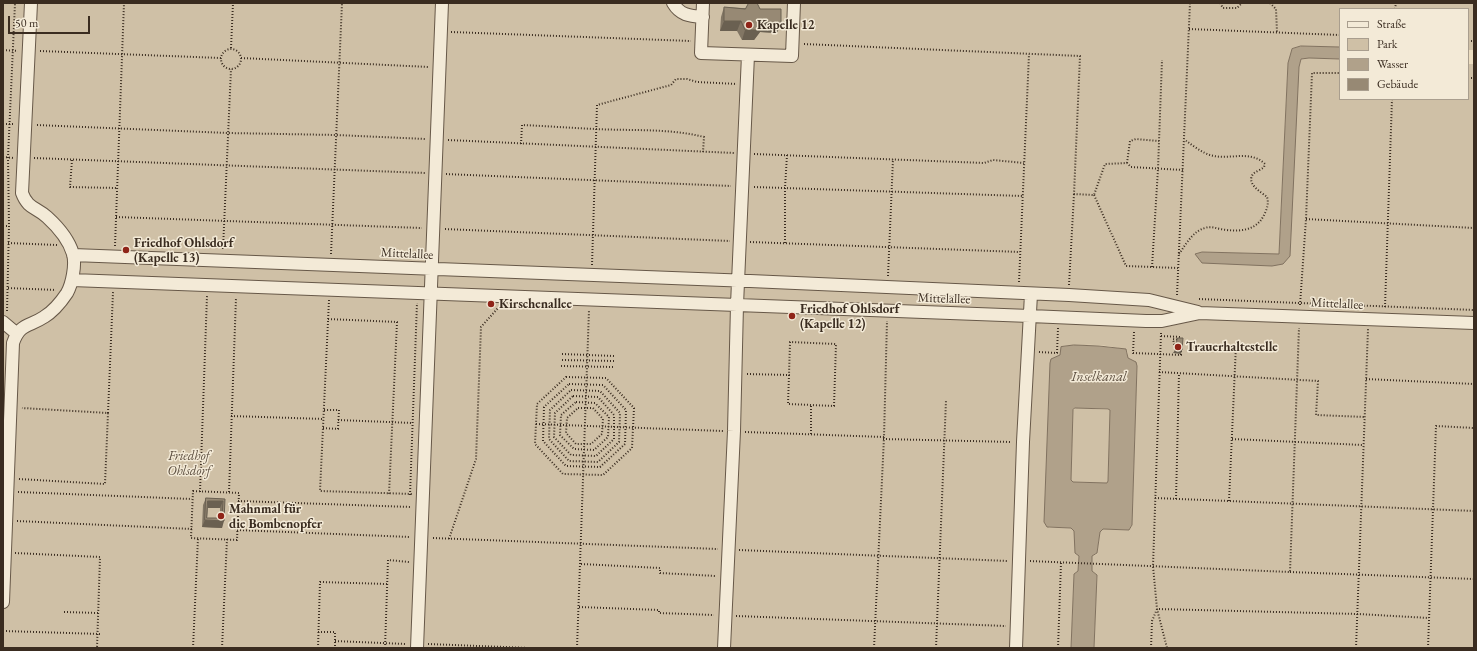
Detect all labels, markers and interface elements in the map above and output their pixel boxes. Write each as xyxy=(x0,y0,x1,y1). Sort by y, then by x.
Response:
scale bar xyxy=(10,8,92,34)
legend xyxy=(1339,8,1469,100)
text: 50 m xyxy=(15,15,38,31)
text: Straße xyxy=(1377,16,1406,32)
place label: Kapelle 12 xyxy=(757,17,815,33)
marker: Kapelle 12 xyxy=(744,20,754,30)
text: Park xyxy=(1377,36,1397,52)
text: Wasser xyxy=(1377,56,1408,72)
text: Gebäude xyxy=(1377,76,1418,92)
place label: Friedhof Ohlsdorf (Kapelle 13) xyxy=(134,235,233,266)
marker: Friedhof Ohlsdorf (Kapelle 13) xyxy=(121,245,131,255)
street label: Mittelallee xyxy=(380,245,434,263)
street label: Mittelallee xyxy=(917,290,971,308)
street label: Mittelallee xyxy=(1310,295,1364,313)
place label: Kirschenallee xyxy=(499,296,572,312)
marker: Kirschenallee xyxy=(486,299,496,309)
place label: Friedhof Ohlsdorf (Kapelle 12) xyxy=(800,301,899,332)
marker: Friedhof Ohlsdorf (Kapelle 12) xyxy=(787,311,797,321)
place label: Trauerhaltestelle xyxy=(1186,339,1278,355)
marker: Trauerhaltestelle xyxy=(1173,342,1183,352)
water label: Inselkanal xyxy=(1071,369,1127,385)
park label: Friedhof Ohlsdorf xyxy=(167,448,211,479)
place label: Mahnmal für die Bombenopfer xyxy=(229,501,322,532)
marker: Mahnmal für die Bombenopfer xyxy=(216,511,226,521)

